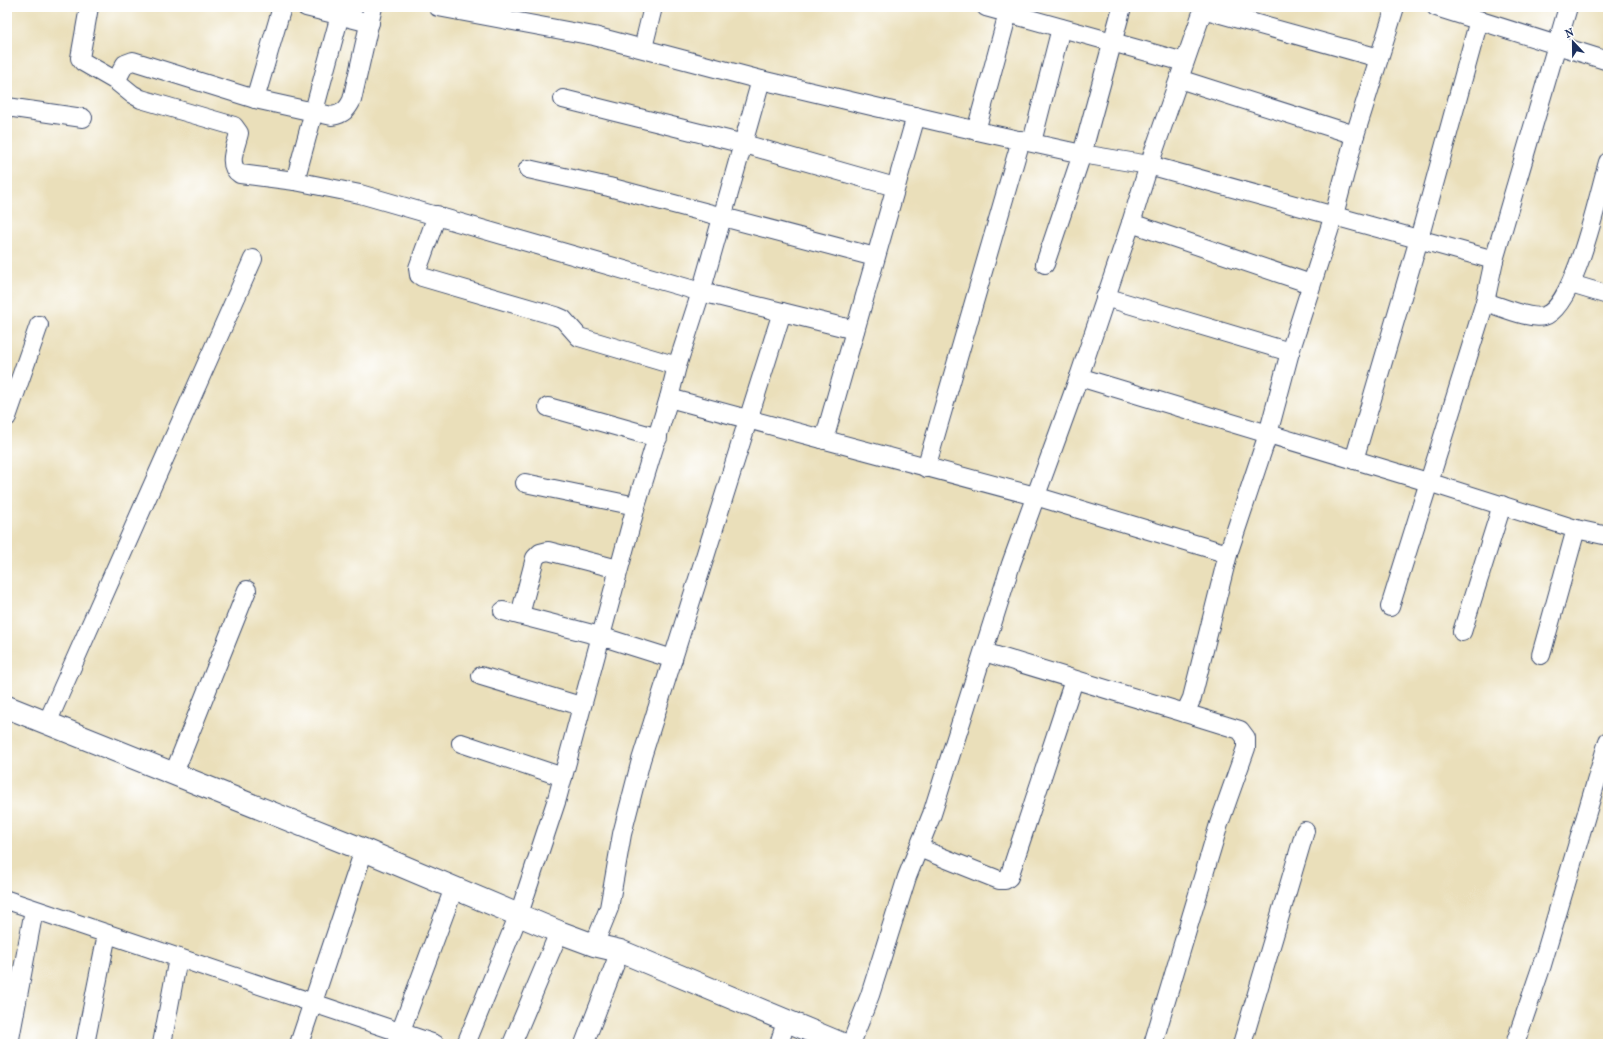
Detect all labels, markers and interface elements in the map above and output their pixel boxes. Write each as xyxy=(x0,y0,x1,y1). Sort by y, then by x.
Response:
north arrow xyxy=(1553,22,1593,62)
text: N xyxy=(1563,25,1576,41)

